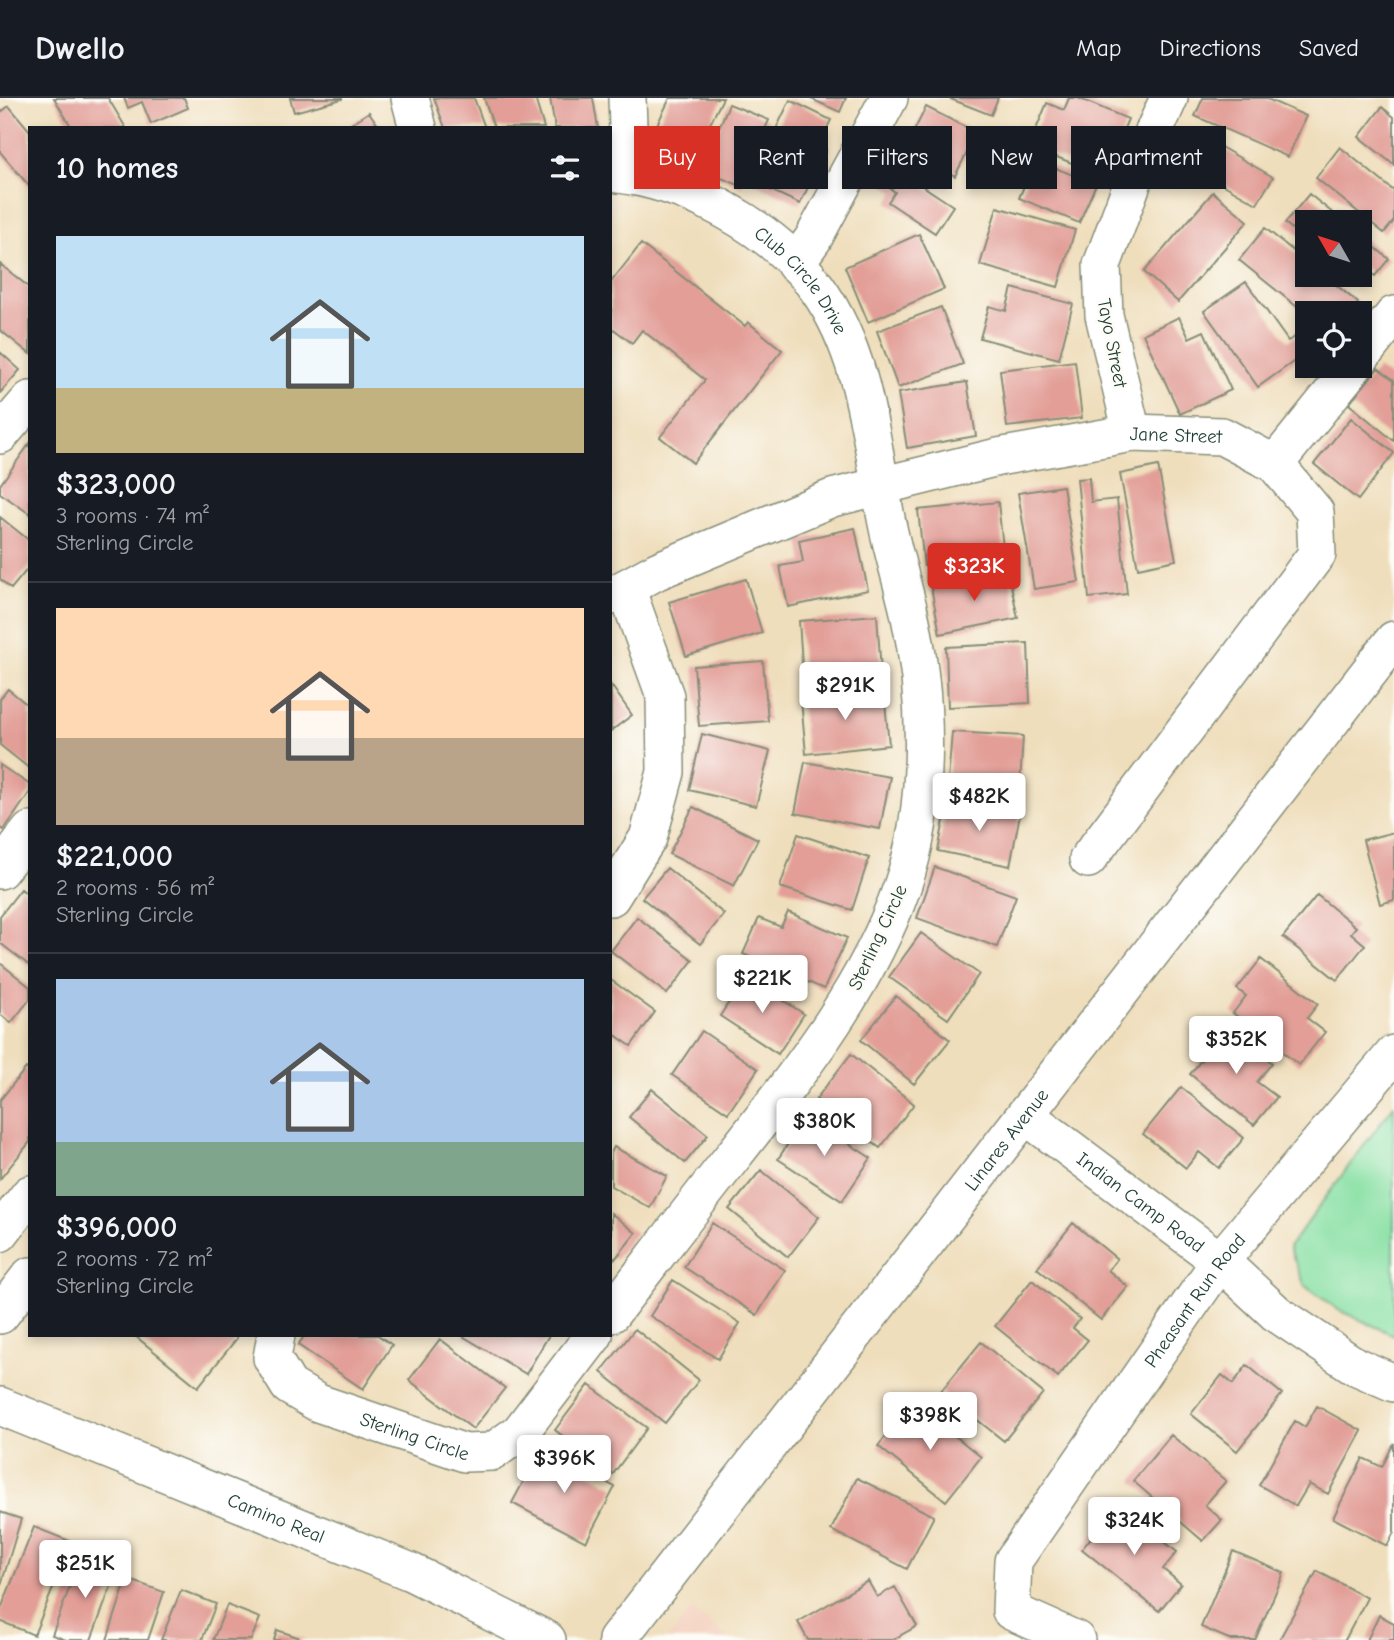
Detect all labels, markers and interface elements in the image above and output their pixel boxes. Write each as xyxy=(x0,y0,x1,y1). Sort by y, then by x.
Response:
text: Dwello xyxy=(35,29,125,67)
text: Map xyxy=(1076,34,1122,62)
text: Directions xyxy=(1160,34,1261,62)
text: Saved xyxy=(1299,34,1359,62)
chip: Buy xyxy=(634,126,720,189)
chip: Rent xyxy=(734,126,828,189)
chip: Filters xyxy=(842,126,952,189)
chip: New xyxy=(966,126,1057,189)
chip: Apartment xyxy=(1071,126,1226,189)
icon: filters xyxy=(546,149,584,187)
text: 10 homes xyxy=(56,151,178,186)
north arrow xyxy=(1295,210,1372,287)
map controls xyxy=(1295,210,1372,378)
street label: Club Circle Drive xyxy=(750,222,851,338)
icon: home xyxy=(257,281,383,407)
street label: Tayo Street xyxy=(1093,297,1132,390)
button: locate xyxy=(1295,301,1372,378)
street label: Jane Street xyxy=(1129,423,1223,448)
text: $323,000 xyxy=(56,467,176,502)
text: 3 rooms · 74 m² xyxy=(56,502,209,529)
text: Sterling Circle xyxy=(56,529,194,556)
pin: $323K xyxy=(925,544,1023,603)
text: $323K xyxy=(944,552,1004,579)
icon: home xyxy=(257,653,383,779)
pin: $291K xyxy=(796,662,894,722)
text: $291K xyxy=(815,671,875,698)
pin: $482K xyxy=(930,774,1028,833)
text: $482K xyxy=(949,782,1009,809)
text: $221,000 xyxy=(56,839,173,874)
text: 2 rooms · 56 m² xyxy=(56,874,214,901)
street label: Sterling Circle xyxy=(844,881,912,994)
text: Sterling Circle xyxy=(56,901,194,928)
pin: $221K xyxy=(713,956,811,1015)
text: $221K xyxy=(733,964,791,991)
pin: $352K xyxy=(1187,1016,1285,1076)
icon: home xyxy=(257,1024,383,1150)
text: $352K xyxy=(1205,1025,1267,1052)
street label: Linares Avenue xyxy=(960,1085,1053,1195)
pin: $380K xyxy=(775,1098,873,1158)
text: $380K xyxy=(792,1107,856,1134)
street label: Indian Camp Road xyxy=(1072,1148,1209,1258)
text: $396,000 xyxy=(56,1210,177,1245)
street label: Pheasant Run Road xyxy=(1140,1229,1250,1372)
text: 2 rooms · 72 m² xyxy=(56,1245,212,1272)
text: Sterling Circle xyxy=(56,1272,194,1299)
pin: $398K xyxy=(881,1392,979,1452)
text: $398K xyxy=(899,1401,961,1428)
street label: Sterling Circle xyxy=(357,1408,472,1466)
pin: $396K xyxy=(515,1436,613,1495)
text: $396K xyxy=(533,1444,595,1471)
street label: Camino Real xyxy=(224,1489,328,1548)
pin: $324K xyxy=(1085,1498,1183,1557)
text: $324K xyxy=(1104,1506,1164,1533)
pin: $251K xyxy=(36,1540,134,1600)
text: $251K xyxy=(55,1549,115,1576)

